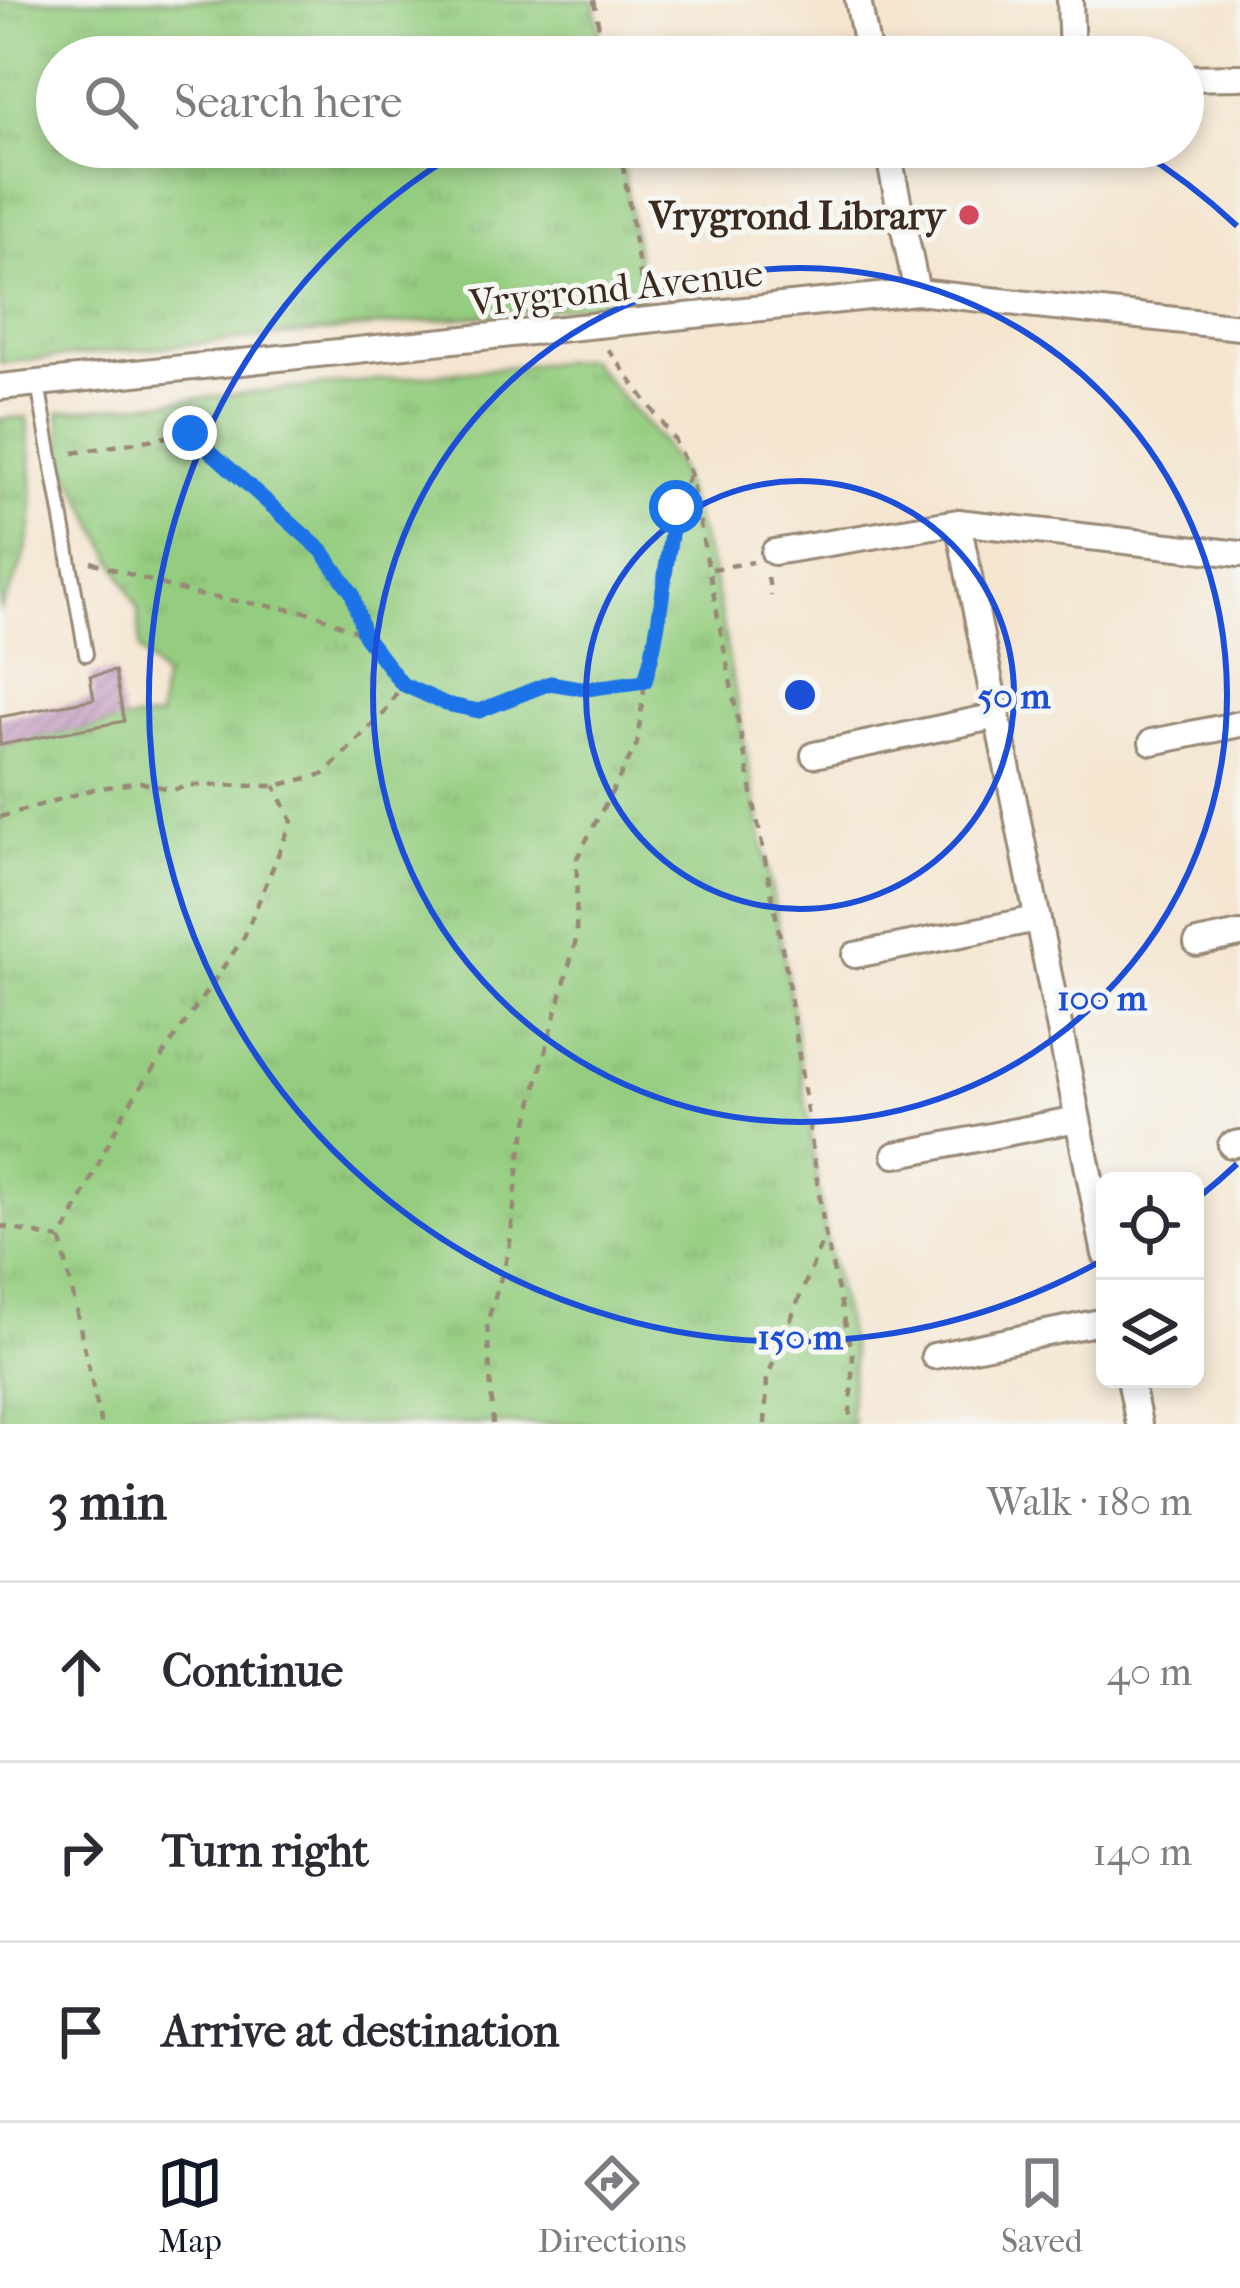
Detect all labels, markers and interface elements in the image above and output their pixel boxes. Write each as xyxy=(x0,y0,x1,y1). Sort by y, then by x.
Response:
search box xyxy=(36,36,1204,168)
icon: search xyxy=(78,69,144,135)
text: Search here xyxy=(174,76,402,129)
place label: Vrygrond Library xyxy=(648,193,947,239)
marker: Vrygrond Library xyxy=(956,202,982,228)
street label: Vrygrond Avenue xyxy=(466,250,765,326)
route end xyxy=(163,406,217,460)
route start xyxy=(649,480,703,534)
centre of rings xyxy=(779,674,821,716)
text: 50 m xyxy=(978,675,1052,717)
text: 100 m xyxy=(1057,977,1148,1019)
map controls xyxy=(1096,1172,1204,1388)
button: locate xyxy=(1096,1172,1204,1280)
button: layers xyxy=(1096,1280,1204,1388)
text: 150 m xyxy=(757,1316,844,1358)
text: 3 min xyxy=(48,1472,167,1532)
text: Walk · 180 m xyxy=(987,1479,1192,1525)
icon: ahead xyxy=(48,1639,114,1705)
text: Continue xyxy=(162,1645,343,1698)
text: 40 m xyxy=(1107,1649,1192,1695)
icon: right xyxy=(48,1819,114,1885)
text: Turn right xyxy=(162,1825,369,1878)
text: 140 m xyxy=(1093,1829,1192,1875)
icon: arrive xyxy=(48,1999,114,2065)
text: Arrive at destination xyxy=(162,2005,559,2058)
tab: Map xyxy=(157,2150,223,2261)
tab: Directions xyxy=(538,2150,686,2261)
tab: Saved xyxy=(1001,2150,1083,2261)

